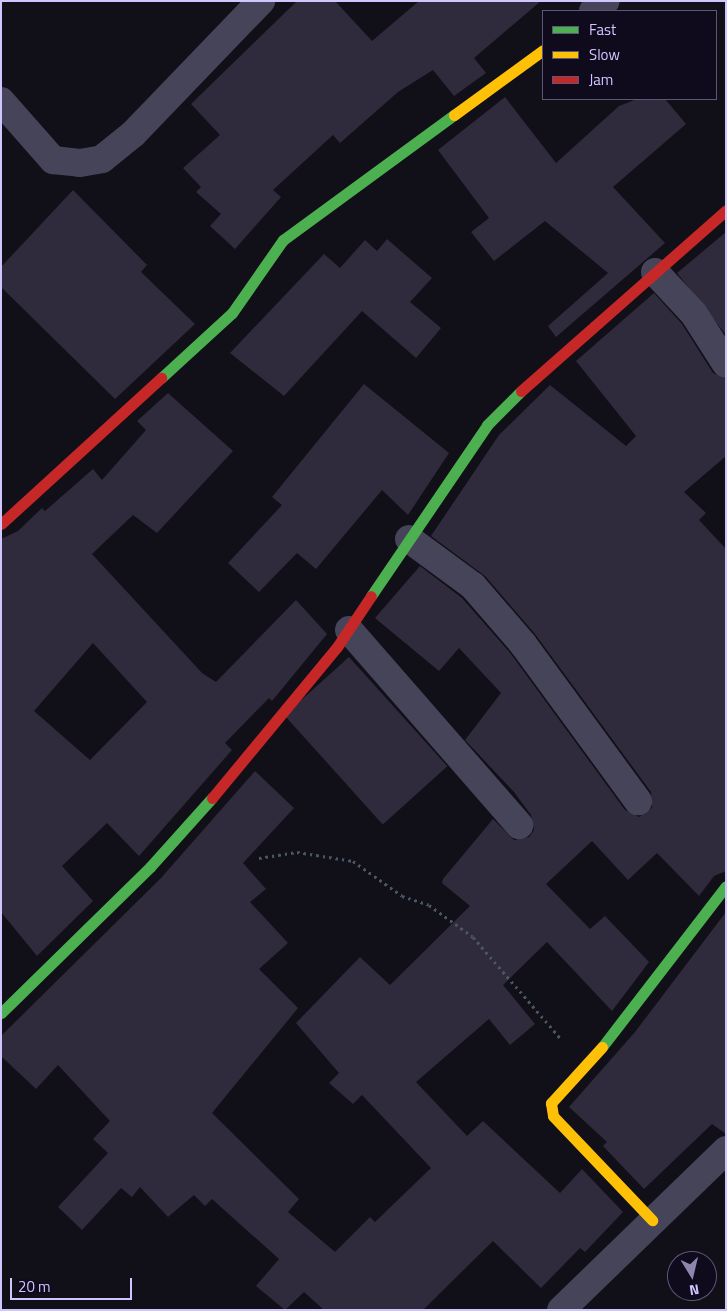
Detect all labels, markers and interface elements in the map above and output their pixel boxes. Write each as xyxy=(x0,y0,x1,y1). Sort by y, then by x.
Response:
legend xyxy=(542,10,717,100)
text: Fast xyxy=(589,18,616,41)
text: Slow xyxy=(589,43,620,66)
text: Jam xyxy=(589,68,613,91)
north arrow xyxy=(667,1251,717,1301)
scale bar xyxy=(12,1268,135,1300)
text: 20 m xyxy=(18,1275,51,1298)
text: N xyxy=(688,1279,701,1301)

